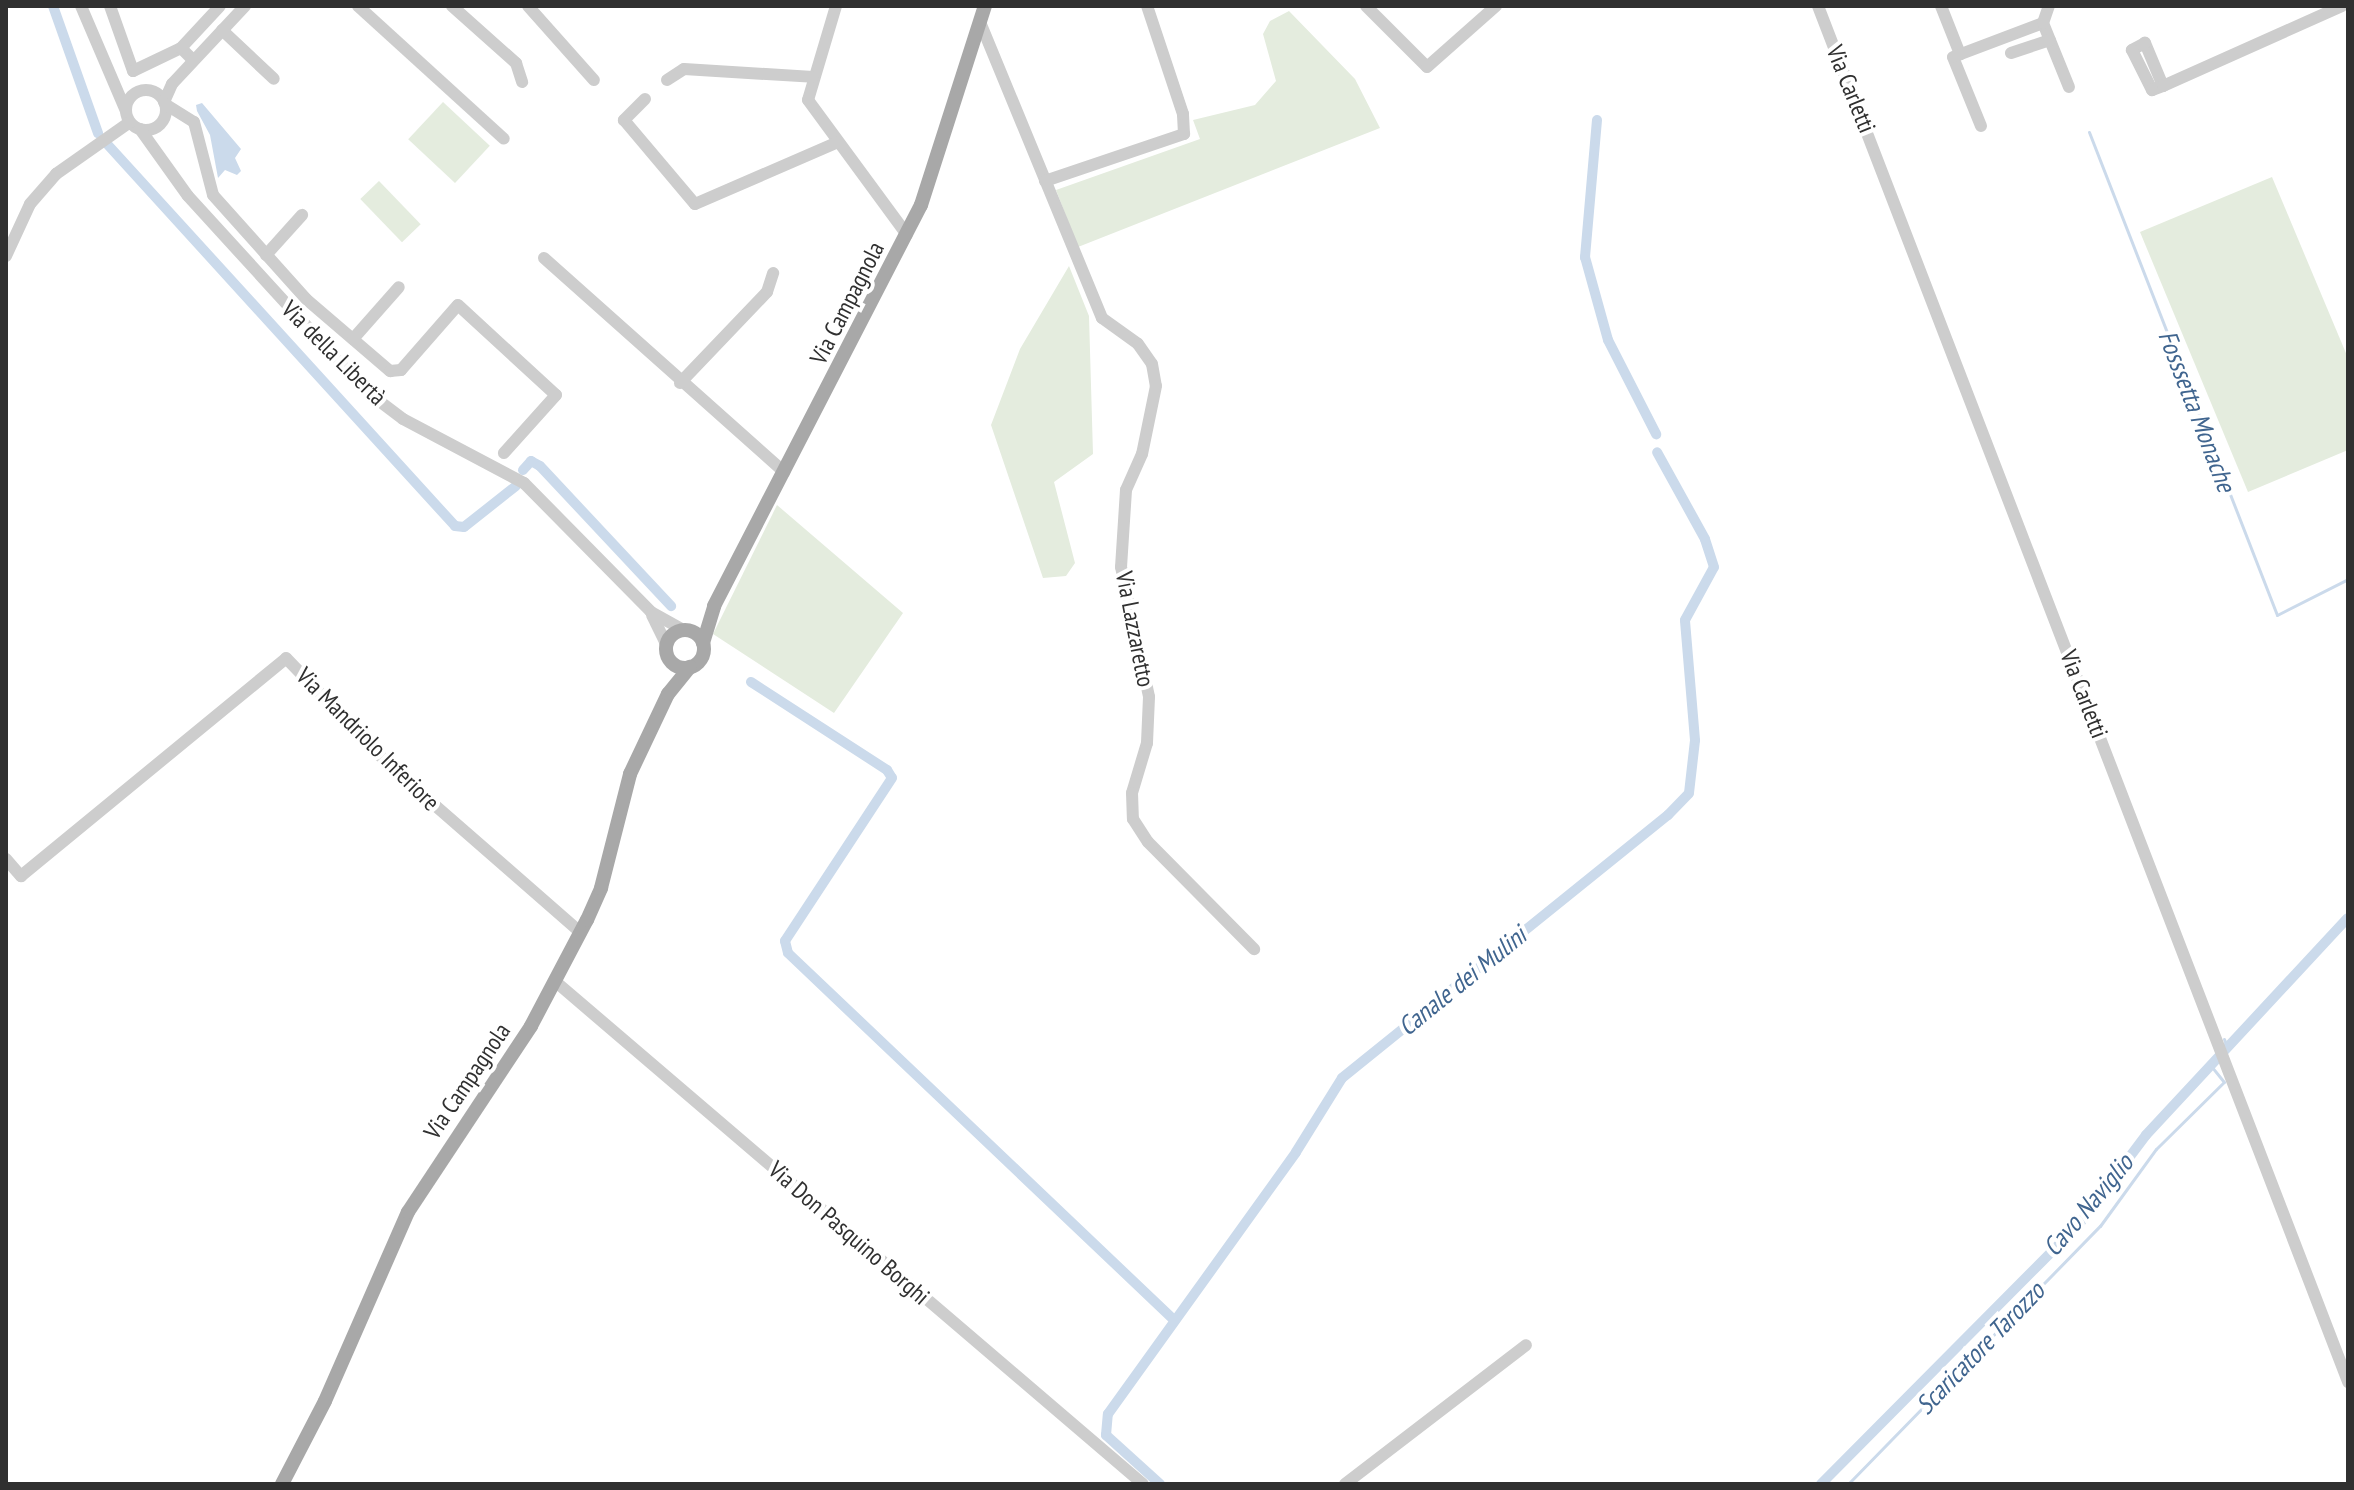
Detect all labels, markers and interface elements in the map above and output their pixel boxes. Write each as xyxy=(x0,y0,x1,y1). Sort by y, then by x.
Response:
street label: Via Carletti xyxy=(1820,41,1882,137)
street label: Via Campagnola xyxy=(804,237,890,369)
street label: Via della Libertà xyxy=(276,295,392,411)
water label: Fosssetta Monache xyxy=(2152,326,2242,496)
street label: Via Lazzaretto xyxy=(1110,569,1160,689)
street label: Via Carletti xyxy=(2054,646,2114,742)
street label: Via Mandriolo Inferiore xyxy=(290,661,446,817)
water label: Canale dei Mulini xyxy=(1392,920,1532,1042)
street label: Via Campagnola xyxy=(418,1018,516,1144)
water label: Cavo Naviglio xyxy=(2036,1148,2140,1262)
street label: Via Don Pasquino Borghi xyxy=(763,1155,935,1311)
water label: Scaricatore Tarozzo xyxy=(1909,1275,2051,1421)

